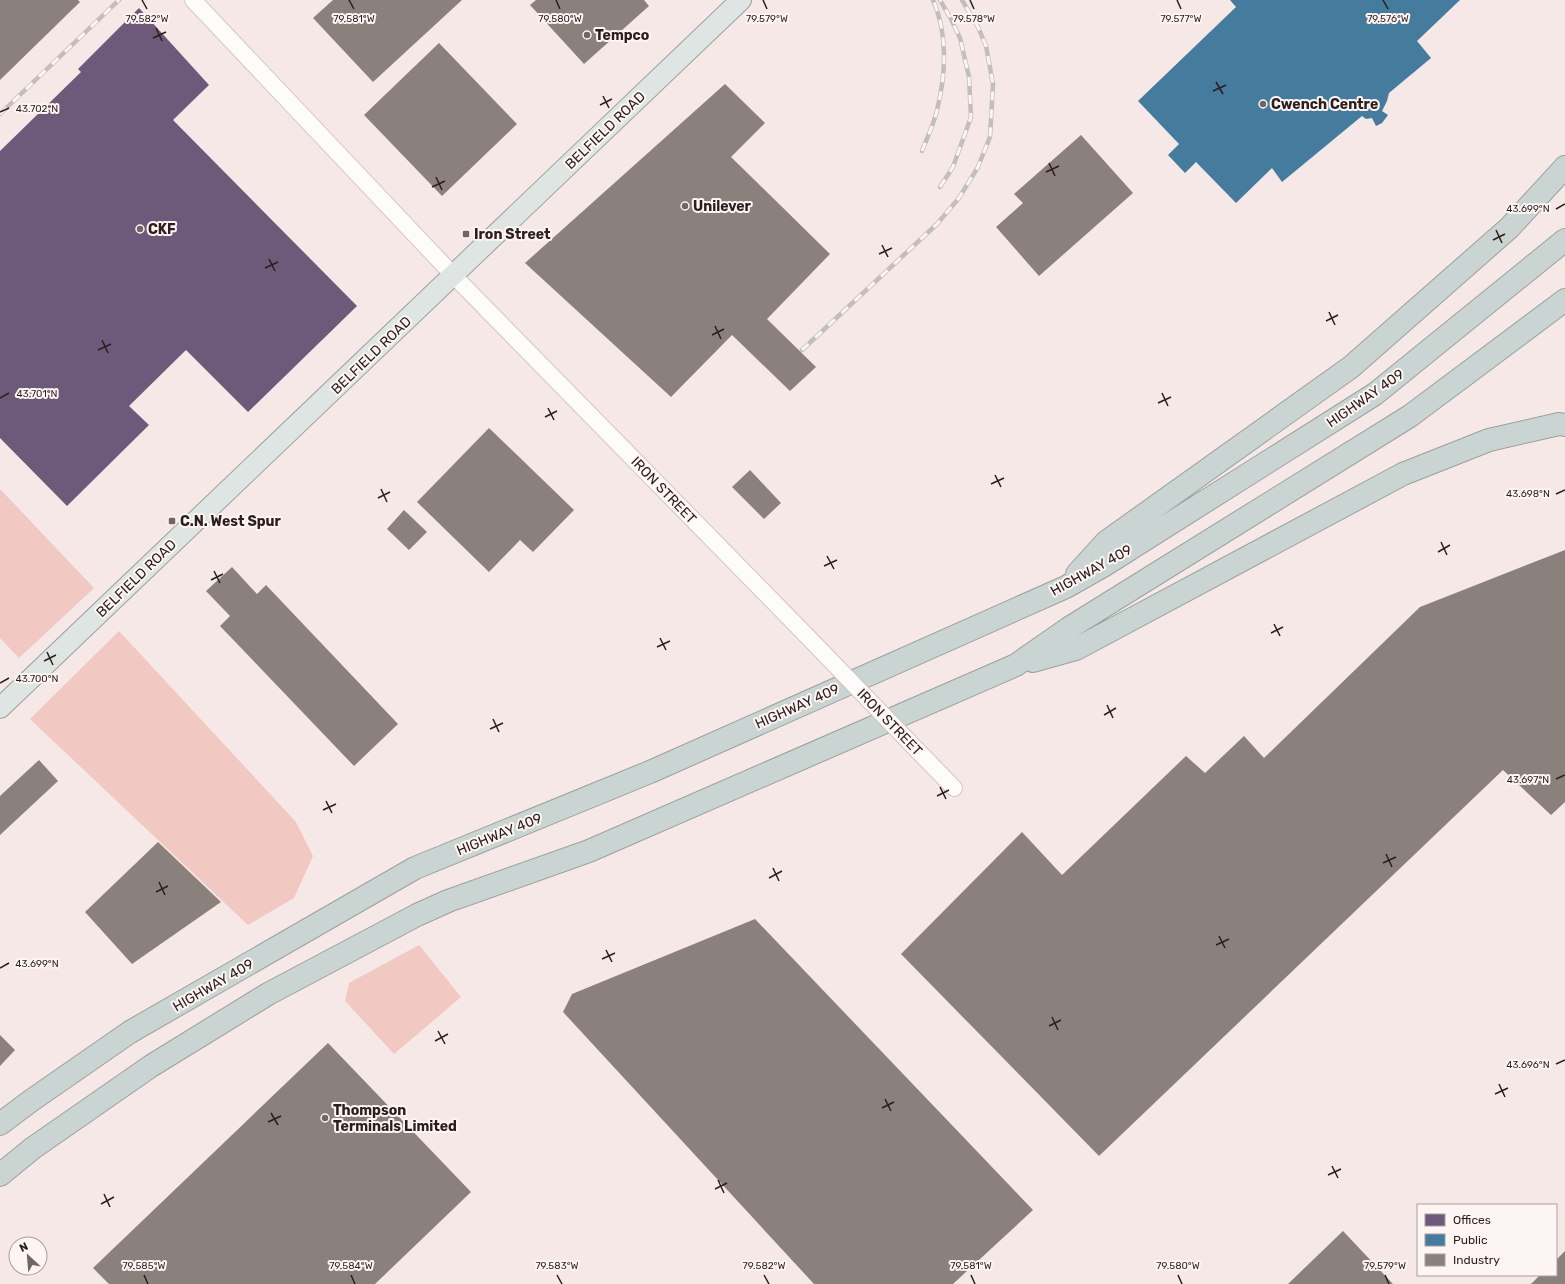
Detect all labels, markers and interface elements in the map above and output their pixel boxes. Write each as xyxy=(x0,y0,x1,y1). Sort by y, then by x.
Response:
text: 79.582°W xyxy=(126,13,169,25)
text: 79.581°W xyxy=(333,13,375,25)
text: 79.580°W xyxy=(538,13,582,25)
text: 79.579°W xyxy=(746,13,788,25)
text: 79.578°W xyxy=(953,13,995,25)
text: 79.577°W xyxy=(1160,13,1202,25)
text: 79.576°W xyxy=(1367,13,1409,25)
place label: Tempco xyxy=(595,27,649,44)
marker: Tempco xyxy=(582,30,592,40)
street label: BELFIELD ROAD xyxy=(562,88,649,173)
place label: Cwench Centre xyxy=(1271,96,1378,113)
marker: Cwench Centre xyxy=(1258,99,1268,109)
text: 43.702°N xyxy=(16,103,58,115)
place label: Unilever xyxy=(693,198,752,215)
marker: Unilever xyxy=(680,201,690,211)
text: 43.699°N xyxy=(1506,203,1550,215)
place label: CKF xyxy=(148,221,176,238)
marker: CKF xyxy=(135,224,145,234)
place label: Iron Street xyxy=(474,226,551,243)
marker: Iron Street xyxy=(461,229,471,239)
street label: BELFIELD ROAD xyxy=(328,313,415,398)
street label: HIGHWAY 409 xyxy=(1323,365,1407,431)
text: 43.701°N xyxy=(16,388,58,400)
street label: IRON STREET xyxy=(627,453,700,527)
text: 43.698°N xyxy=(1506,488,1550,500)
place label: C.N. West Spur xyxy=(180,513,282,530)
marker: C.N. West Spur xyxy=(167,516,177,526)
street label: BELFIELD ROAD xyxy=(93,536,180,621)
street label: HIGHWAY 409 xyxy=(1048,541,1135,600)
text: 43.700°N xyxy=(15,673,59,685)
street label: HIGHWAY 409 xyxy=(752,680,842,733)
street label: IRON STREET xyxy=(853,685,926,759)
text: 43.697°N xyxy=(1507,774,1549,786)
street label: HIGHWAY 409 xyxy=(454,810,544,859)
street label: HIGHWAY 409 xyxy=(170,955,257,1015)
text: 43.699°N xyxy=(15,958,59,970)
text: 43.696°N xyxy=(1506,1059,1550,1071)
place label: Thompson Terminals Limited xyxy=(333,1102,457,1135)
marker: Thompson Terminals Limited xyxy=(320,1113,330,1123)
legend xyxy=(1417,1204,1557,1276)
text: Offices xyxy=(1453,1213,1491,1227)
text: Public xyxy=(1453,1233,1488,1247)
north arrow xyxy=(8,1236,48,1276)
text: N xyxy=(17,1240,30,1255)
text: Industry xyxy=(1453,1253,1500,1267)
text: 79.585°W xyxy=(122,1260,166,1272)
text: 79.584°W xyxy=(329,1260,373,1272)
text: 79.583°W xyxy=(535,1260,579,1272)
text: 79.582°W xyxy=(743,1260,786,1272)
text: 79.581°W xyxy=(950,1260,992,1272)
text: 79.580°W xyxy=(1156,1260,1200,1272)
text: 79.579°W xyxy=(1364,1260,1406,1272)

